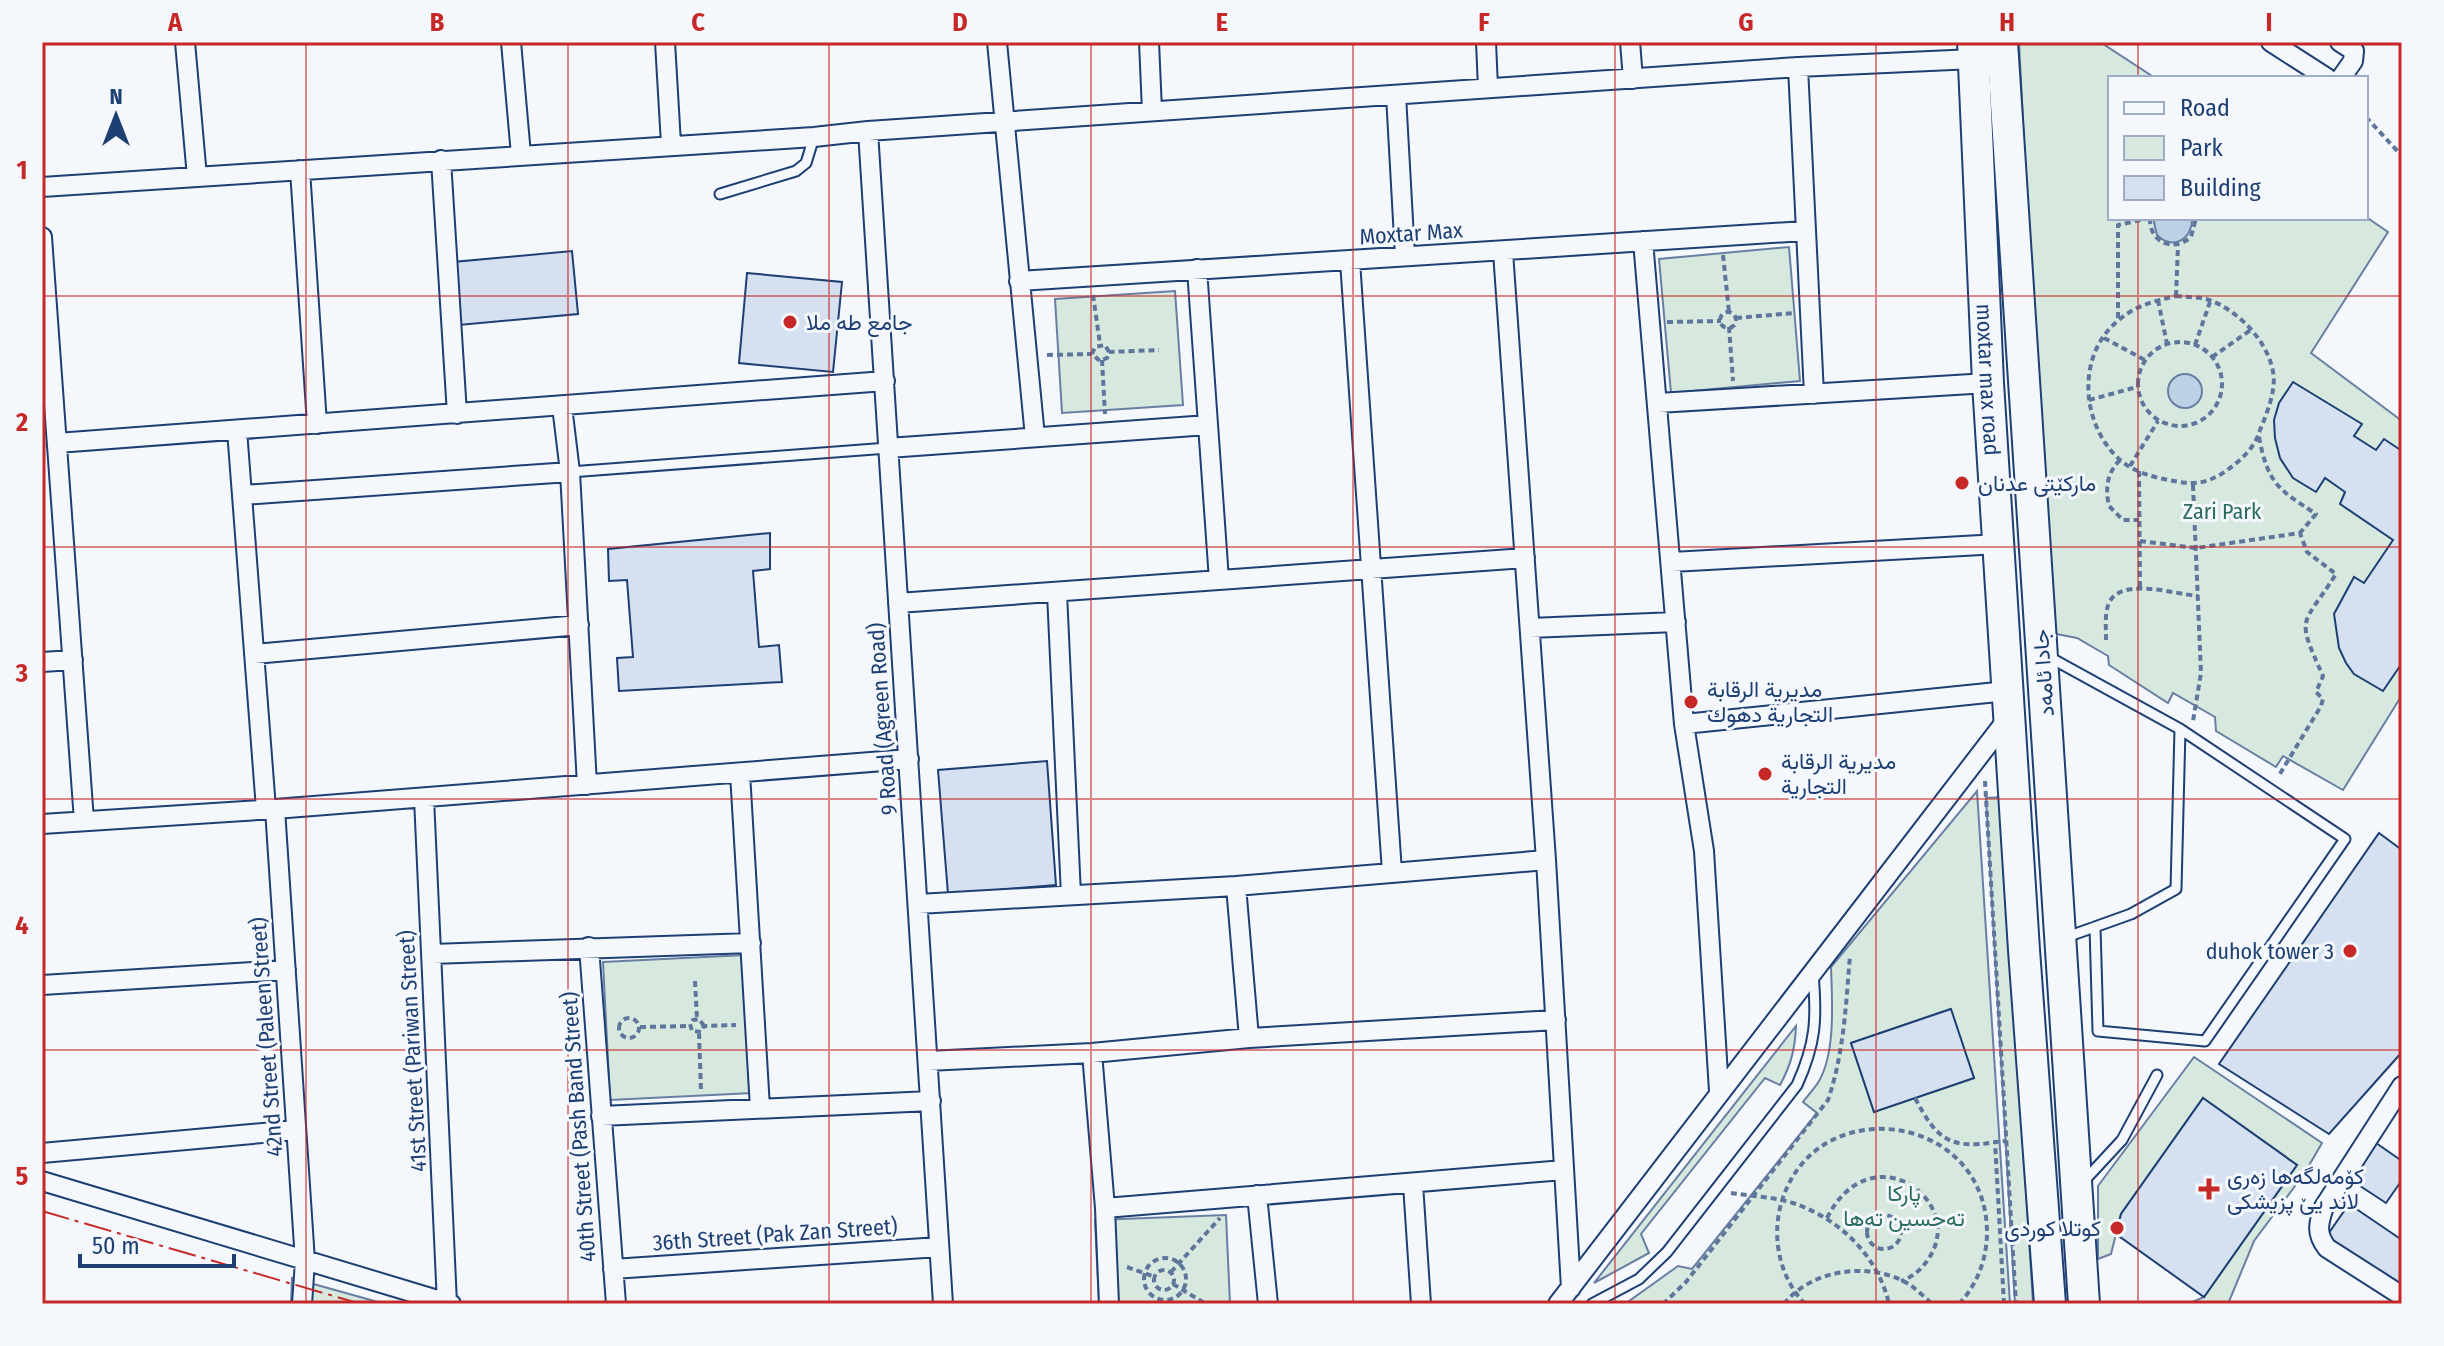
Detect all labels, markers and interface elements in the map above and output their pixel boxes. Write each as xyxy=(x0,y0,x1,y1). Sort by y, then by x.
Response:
text: A xyxy=(167,7,183,38)
text: B xyxy=(430,7,445,38)
text: C xyxy=(691,7,705,38)
text: D xyxy=(952,7,968,38)
text: E xyxy=(1216,7,1228,38)
text: F xyxy=(1478,7,1490,38)
text: G xyxy=(1738,7,1754,38)
text: H xyxy=(1999,7,2015,38)
text: I xyxy=(2266,7,2273,38)
north arrow xyxy=(76,76,156,156)
legend xyxy=(2108,76,2368,220)
text: N xyxy=(109,83,123,110)
text: Road xyxy=(2180,94,2230,122)
text: Park xyxy=(2180,134,2223,162)
text: 1 xyxy=(17,155,28,186)
text: Building xyxy=(2180,174,2262,202)
street label: Moxtar Max xyxy=(1359,216,1464,251)
street label: moxtar max road xyxy=(1971,303,2006,456)
place label: جامع طه ملا xyxy=(806,309,913,337)
marker: جامع طه ملا xyxy=(781,313,799,331)
text: 2 xyxy=(15,407,28,438)
place label: مارکێتی عدنان xyxy=(1978,470,2096,497)
marker: مارکێتی عدنان xyxy=(1953,474,1971,492)
park label: Zari Park xyxy=(2183,498,2262,525)
street label: 9 Road (Agreen Road) xyxy=(862,622,903,816)
street label: جادا ئامەد xyxy=(2027,628,2060,718)
text: 3 xyxy=(15,658,28,689)
place label: مديرية الرقابة التجارية دهوك xyxy=(1707,676,1833,728)
marker: مديرية الرقابة التجارية دهوك xyxy=(1682,693,1700,711)
place label: مديرية الرقابة التجارية xyxy=(1781,748,1896,800)
marker: مديرية الرقابة التجارية xyxy=(1756,765,1774,783)
text: 4 xyxy=(15,910,29,941)
street label: 42nd Street (Paleen Street) xyxy=(245,916,288,1158)
street label: 41st Street (Pariwan Street) xyxy=(393,929,432,1173)
place label: duhok tower 3 xyxy=(2206,938,2334,965)
marker: duhok tower 3 xyxy=(2341,942,2359,960)
street label: 40th Street (Pash Band Street) xyxy=(556,991,601,1263)
text: 5 xyxy=(16,1161,29,1192)
place label: کۆمه‌لگه‌ها زه‌ری لاند یێ پزیشکی xyxy=(2227,1163,2364,1216)
marker: کۆمه‌لگه‌ها زه‌ری لاند یێ پزیشکی xyxy=(2198,1178,2220,1200)
park label: پارکا تەحسین تەها xyxy=(1843,1180,1965,1232)
street label: 36th Street (Pak Zan Street) xyxy=(652,1212,898,1257)
place label: كوتلا كوردی xyxy=(2004,1215,2101,1242)
scale bar xyxy=(80,1218,234,1268)
marker: كوتلا كوردی xyxy=(2108,1219,2126,1237)
text: 50 m xyxy=(92,1232,140,1260)

